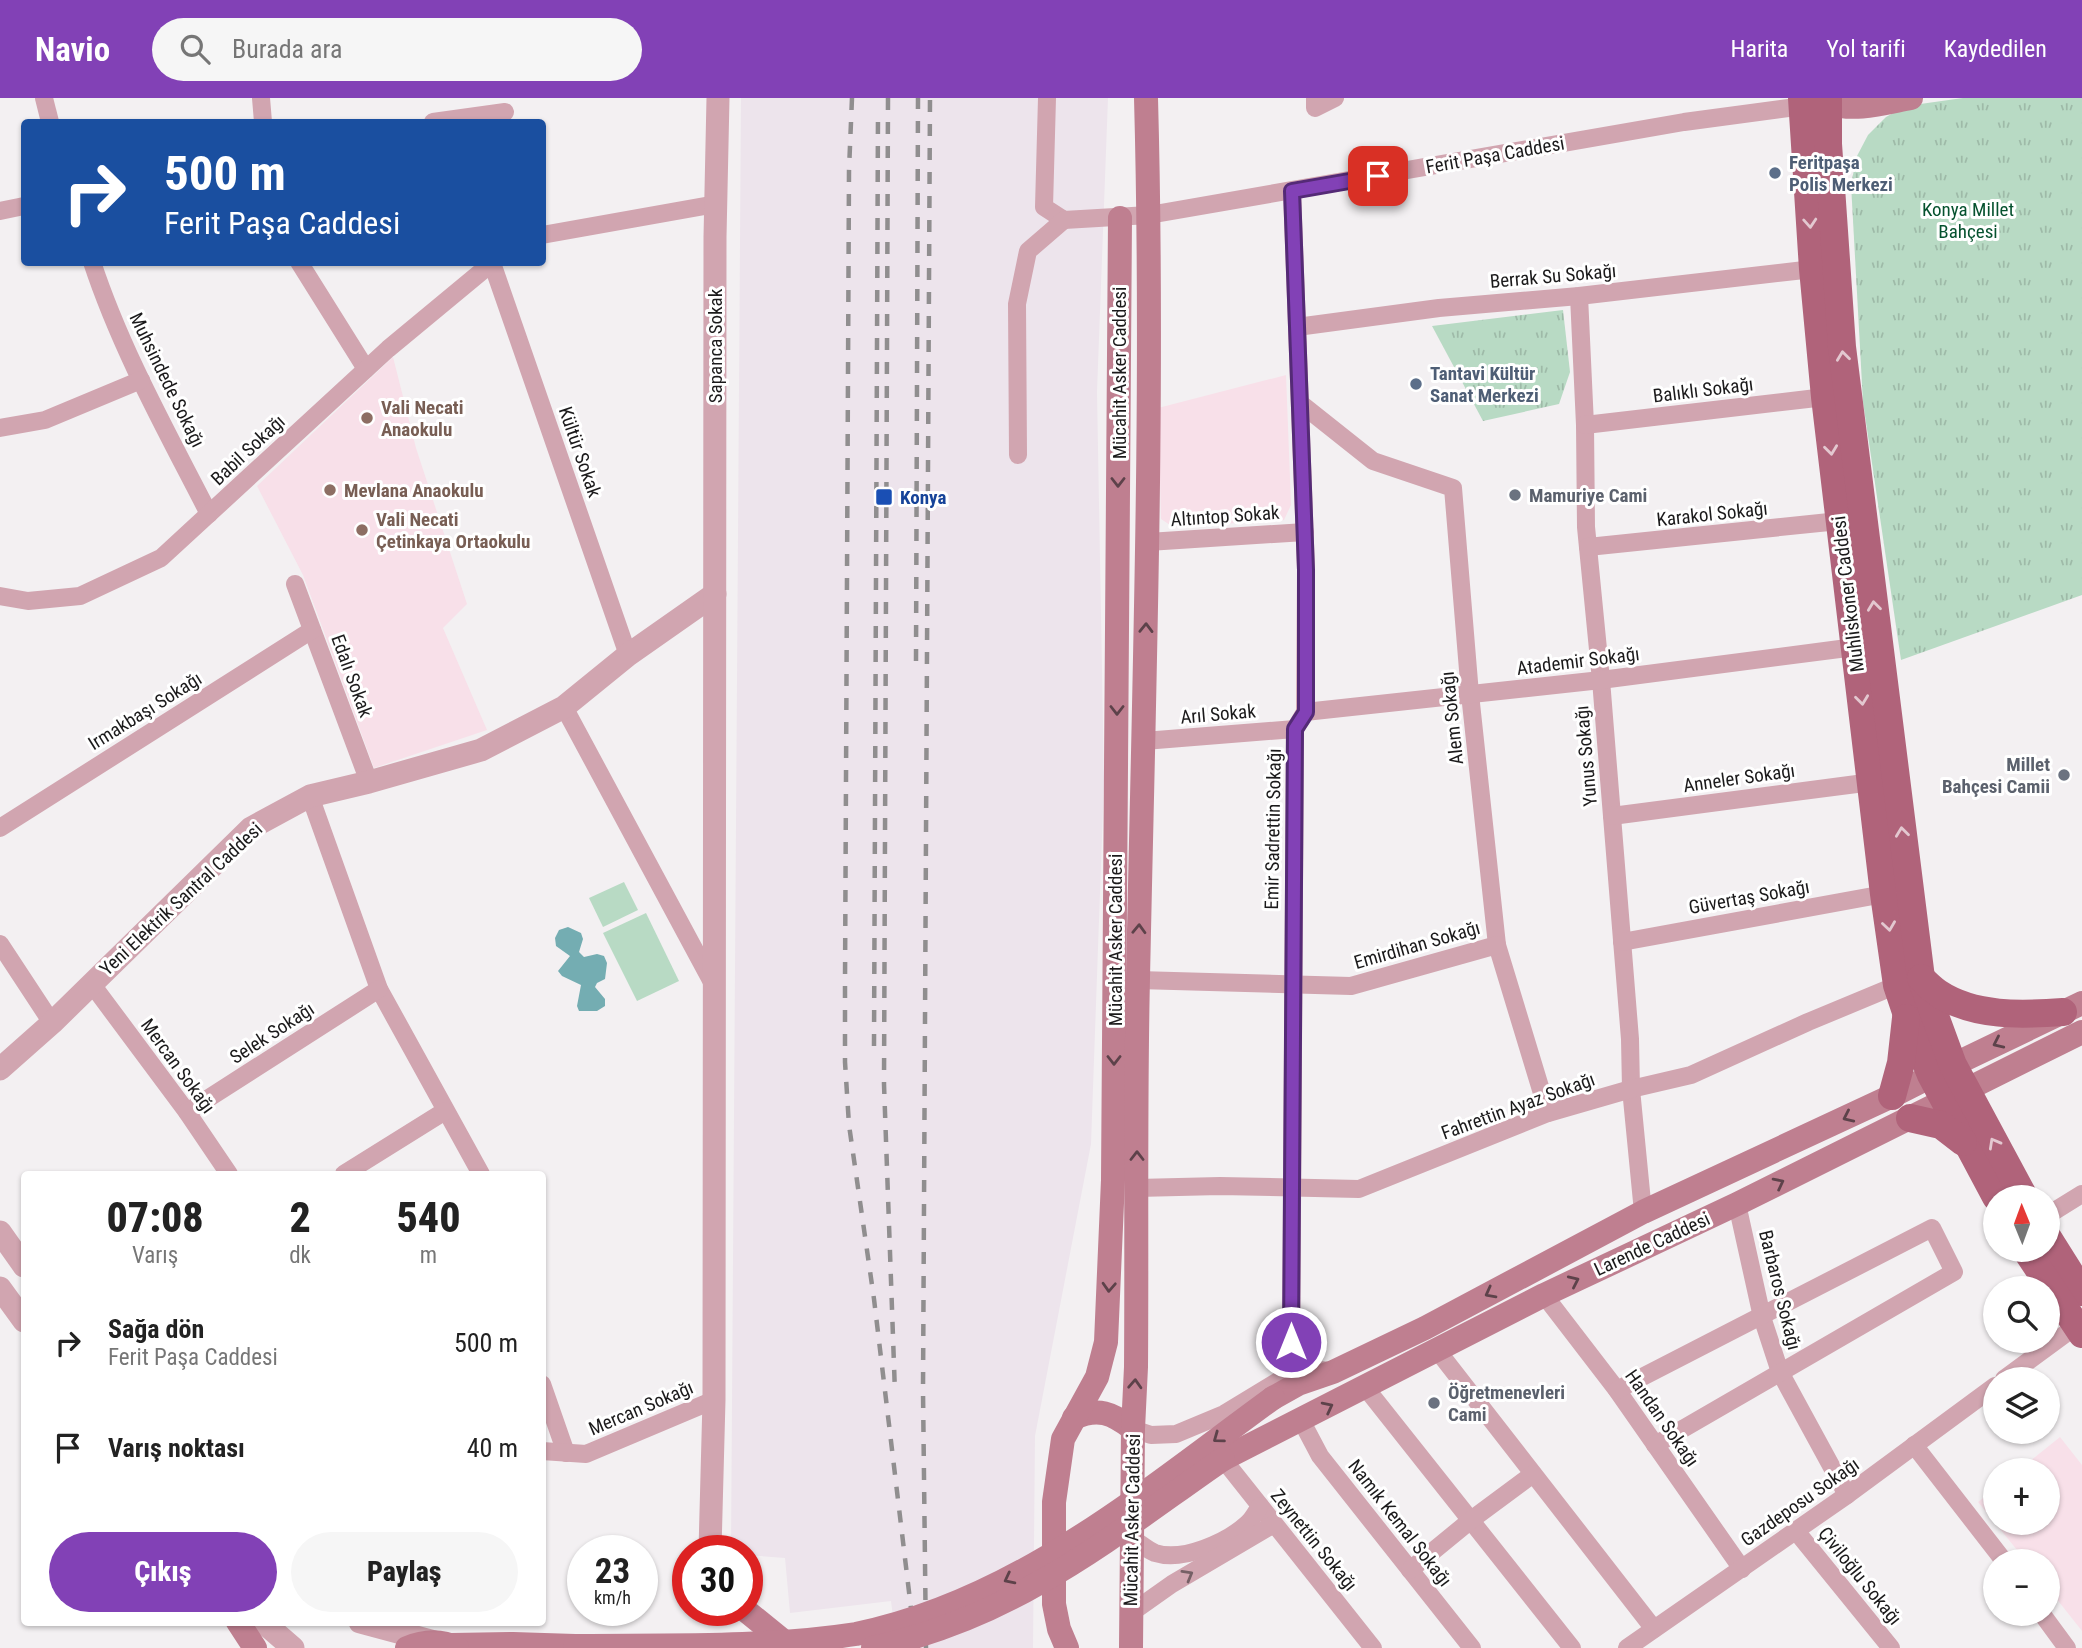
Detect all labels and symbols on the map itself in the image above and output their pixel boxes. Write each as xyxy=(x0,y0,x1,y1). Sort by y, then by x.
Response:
street label: Ferit Paşa Caddesi xyxy=(1424,131,1566,179)
pin xyxy=(1348,146,1408,206)
place label: Feritpaşa Polis Merkezi xyxy=(1789,151,1893,196)
marker: Feritpaşa Polis Merkezi xyxy=(1767,165,1783,181)
park label: Konya Millet Bahçesi xyxy=(1922,198,2014,243)
one-way arrow xyxy=(1802,218,1817,229)
street label: Berrak Su Sokağı xyxy=(1489,259,1617,293)
street label: Mücahit Asker Caddesi xyxy=(1108,287,1131,459)
street label: Sapanca Sokak xyxy=(704,288,727,403)
street label: Muhsindede Sokağı xyxy=(124,309,210,451)
one-way arrow xyxy=(1835,350,1850,362)
place label: Tantavi Kültür Sanat Merkezi xyxy=(1430,362,1539,407)
street label: Balıklı Sokağı xyxy=(1651,372,1755,408)
marker: Tantavi Kültür Sanat Merkezi xyxy=(1408,376,1424,392)
place label: Vali Necati Anaokulu xyxy=(381,396,464,441)
street label: Kültür Sokak xyxy=(554,404,606,501)
street label: Babil Sokağı xyxy=(206,410,290,490)
marker: Vali Necati Anaokulu xyxy=(359,410,375,426)
one-way arrow xyxy=(1824,444,1839,456)
one-way arrow xyxy=(1111,477,1126,488)
place label: Mevlana Anaokulu xyxy=(344,479,484,502)
marker: Mevlana Anaokulu xyxy=(322,482,338,498)
place label: Mamuriye Cami xyxy=(1529,484,1647,507)
place label: Konya xyxy=(900,486,946,509)
marker: Konya xyxy=(874,487,894,507)
marker: Mamuriye Cami xyxy=(1507,487,1523,503)
street label: Karakol Sokağı xyxy=(1655,497,1769,531)
street label: Altıntop Sokak xyxy=(1170,501,1281,531)
place label: Vali Necati Çetinkaya Ortaokulu xyxy=(376,508,530,553)
street label: Muhliskoner Caddesi xyxy=(1827,515,1869,673)
marker: Vali Necati Çetinkaya Ortaokulu xyxy=(354,522,370,538)
one-way arrow xyxy=(1866,600,1881,612)
one-way arrow xyxy=(1139,622,1154,633)
street label: Edalı Sokak xyxy=(326,631,378,721)
street label: Atademir Sokağı xyxy=(1515,642,1641,680)
street label: Irmakbaşı Sokağı xyxy=(84,667,206,755)
street label: Alem Sokağı xyxy=(1436,670,1468,766)
one-way arrow xyxy=(1854,694,1869,706)
street label: Arıl Sokak xyxy=(1179,699,1257,729)
one-way arrow xyxy=(1109,705,1125,716)
street label: Yunus Sokağı xyxy=(1570,705,1602,807)
street label: Emir Sadrettin Sokağı xyxy=(1260,748,1286,910)
place label: Millet Bahçesi Camii xyxy=(1942,753,2050,798)
street label: Anneler Sokağı xyxy=(1682,759,1796,797)
marker: Millet Bahçesi Camii xyxy=(2056,767,2072,783)
street label: Yeni Elektrik Santral Caddesi xyxy=(95,818,267,980)
one-way arrow xyxy=(1895,826,1910,838)
street label: Mücahit Asker Caddesi xyxy=(1104,854,1127,1026)
street label: Güvertaş Sokağı xyxy=(1687,875,1811,919)
street label: Emirdihan Sokağı xyxy=(1351,916,1483,974)
one-way arrow xyxy=(1881,920,1896,932)
one-way arrow xyxy=(1131,923,1147,934)
street label: Selek Sokağı xyxy=(226,997,318,1069)
street label: Mercan Sokağı xyxy=(136,1014,220,1118)
one-way arrow xyxy=(1993,1035,2005,1049)
one-way arrow xyxy=(1106,1055,1122,1066)
street label: Fahrettin Ayaz Sokağı xyxy=(1438,1068,1598,1144)
one-way arrow xyxy=(1843,1108,1855,1122)
one-way arrow xyxy=(1989,1138,2003,1151)
one-way arrow xyxy=(1129,1151,1145,1161)
one-way arrow xyxy=(1772,1178,1784,1192)
north arrow xyxy=(1983,1185,2060,1262)
street label: Larende Caddesi xyxy=(1590,1207,1714,1281)
street label: Barbaros Sokağı xyxy=(1754,1228,1806,1352)
one-way arrow xyxy=(1567,1275,1579,1289)
one-way arrow xyxy=(1101,1282,1116,1293)
one-way arrow xyxy=(1485,1285,1497,1298)
position arrow xyxy=(1254,1305,1328,1379)
street label: Handan Sokağı xyxy=(1620,1365,1704,1471)
street label: Mercan Sokağı xyxy=(585,1376,697,1440)
one-way arrow xyxy=(1127,1378,1142,1389)
place label: Öğretmenevleri Cami xyxy=(1448,1381,1565,1426)
marker: Öğretmenevleri Cami xyxy=(1426,1395,1442,1411)
one-way arrow xyxy=(1321,1401,1333,1415)
one-way arrow xyxy=(1213,1430,1226,1442)
street label: Mücahit Asker Caddesi xyxy=(1119,1433,1145,1607)
street label: Gazdeposu Sokağı xyxy=(1737,1453,1863,1551)
street label: Namık Kemal Sokağı xyxy=(1343,1455,1457,1591)
street label: Zeynettin Sokağı xyxy=(1266,1484,1362,1596)
street label: Çiviloğlu Sokağı xyxy=(1813,1522,1907,1630)
speed limit sign: 30 xyxy=(672,1535,763,1626)
one-way arrow xyxy=(1004,1570,1016,1584)
one-way arrow xyxy=(1180,1570,1193,1583)

